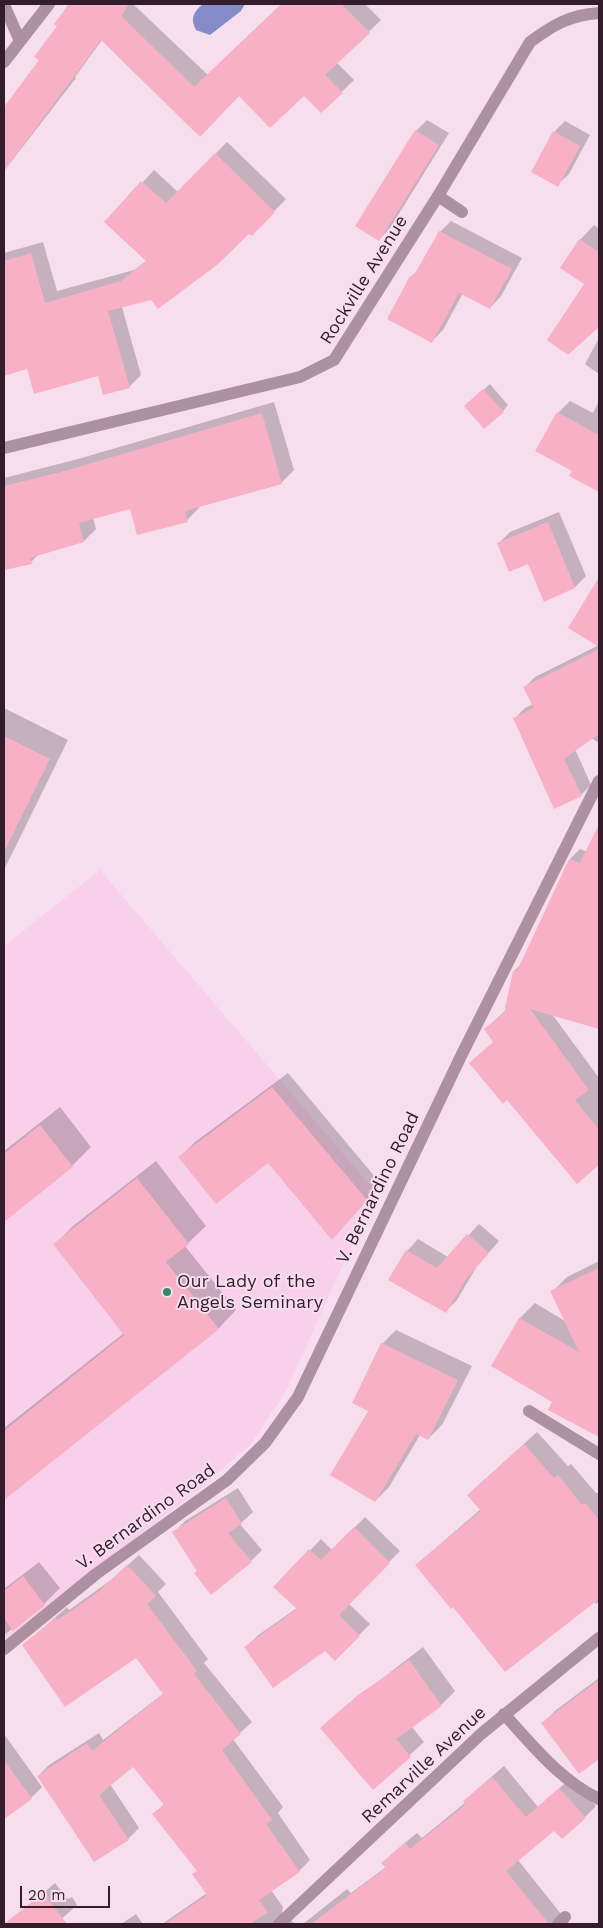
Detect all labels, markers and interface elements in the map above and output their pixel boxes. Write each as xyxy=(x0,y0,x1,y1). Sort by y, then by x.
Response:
street label: Rockville Avenue xyxy=(316,211,412,349)
street label: V. Bernardino Road xyxy=(332,1108,424,1268)
place label: Our Lady of the Angels Seminary xyxy=(177,1271,323,1314)
marker: Our Lady of the Angels Seminary xyxy=(161,1286,173,1298)
street label: V. Bernardino Road xyxy=(72,1459,220,1575)
street label: Remarville Avenue xyxy=(357,1702,491,1828)
scale bar xyxy=(22,1876,112,1908)
text: 20 m xyxy=(28,1886,66,1904)

